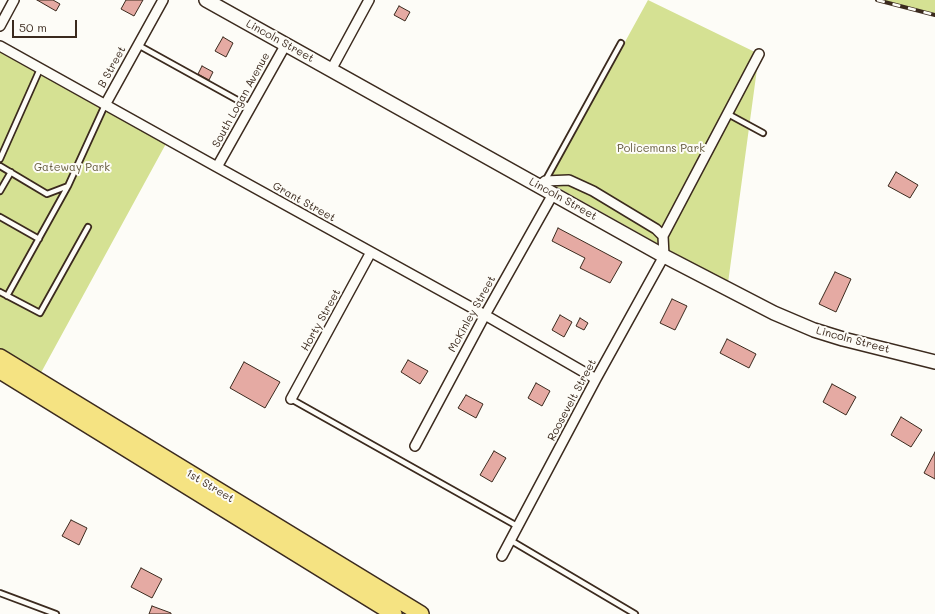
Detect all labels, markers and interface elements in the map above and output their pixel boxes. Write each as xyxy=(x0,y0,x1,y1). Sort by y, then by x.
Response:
scale bar xyxy=(14,12,79,38)
street label: Lincoln Street xyxy=(244,17,316,65)
text: 50 m xyxy=(19,19,47,35)
street label: B Street xyxy=(95,44,129,90)
street label: South Logan Avenue xyxy=(209,50,273,150)
park label: Policemans Park xyxy=(617,142,705,156)
park label: Gateway Park xyxy=(34,161,110,175)
street label: Lincoln Street xyxy=(527,175,599,223)
street label: Grant Street xyxy=(270,179,338,225)
street label: McKinley Street xyxy=(446,274,498,354)
street label: Horty Street xyxy=(299,287,343,353)
street label: Lincoln Street xyxy=(815,324,891,356)
street label: Roosevelt Street xyxy=(545,357,599,443)
street label: 1st Street xyxy=(184,467,236,505)

